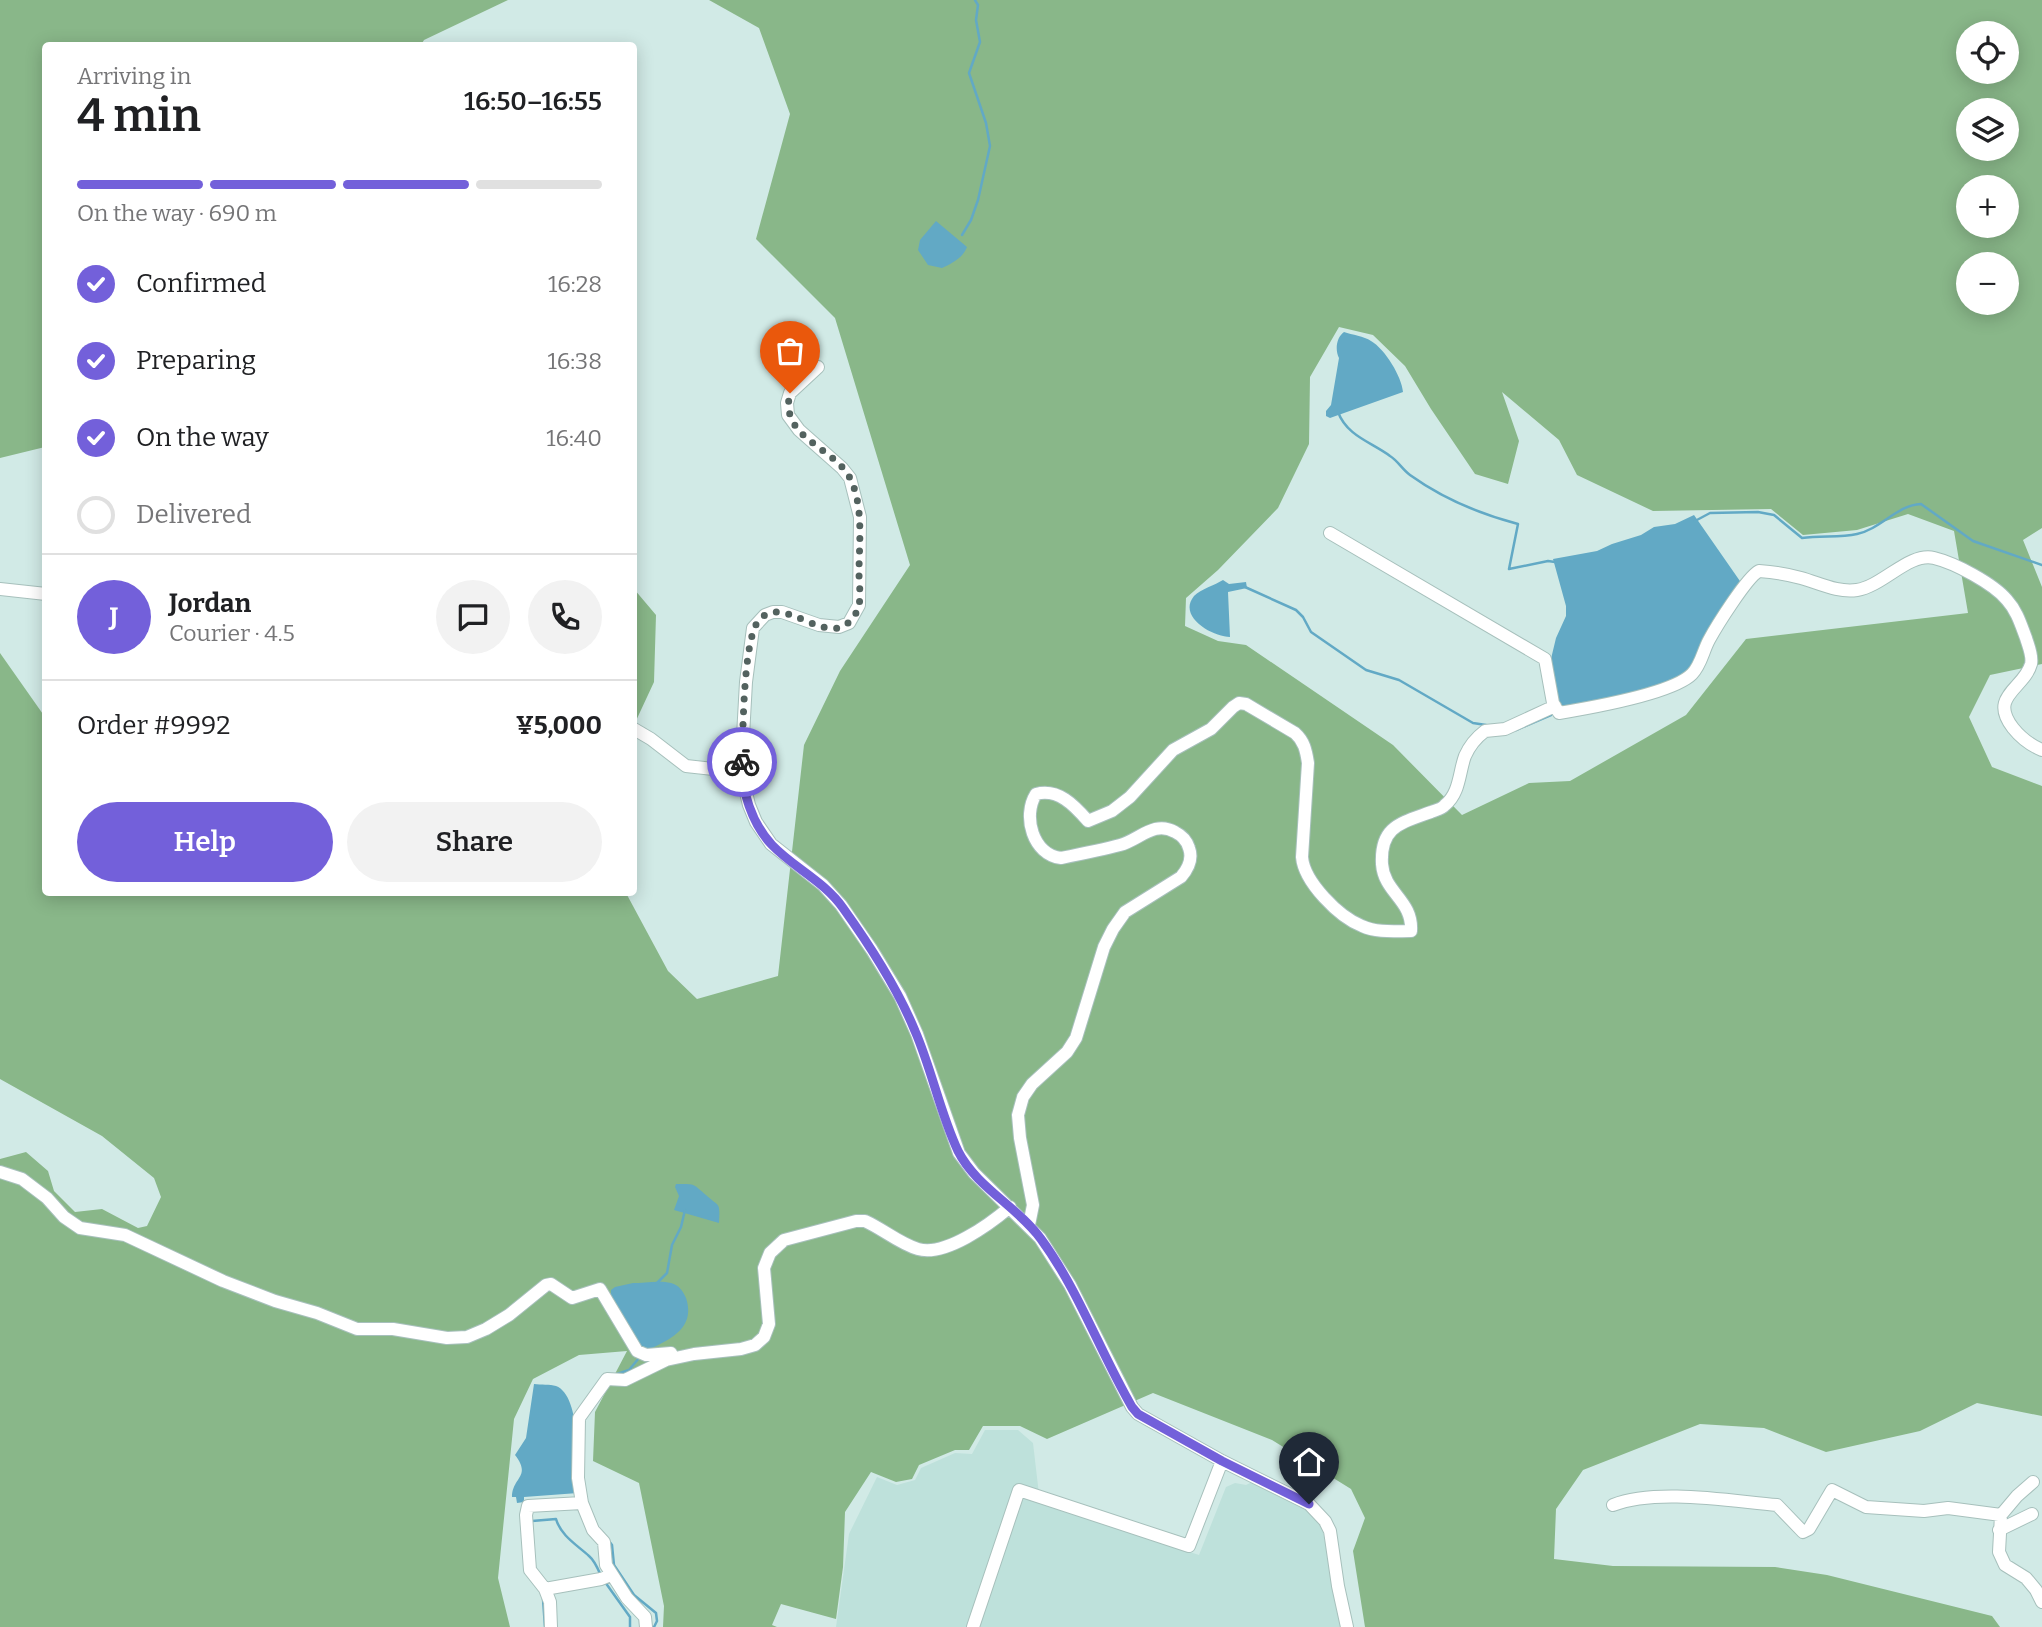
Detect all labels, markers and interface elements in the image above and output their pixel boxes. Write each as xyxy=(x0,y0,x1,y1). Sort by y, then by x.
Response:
map controls xyxy=(1956,21,2019,315)
button: locate xyxy=(1956,21,2019,84)
text: Arriving in xyxy=(77,62,191,90)
text: 16:50–16:55 xyxy=(464,86,602,117)
text: 4 min xyxy=(77,88,201,143)
button: layers xyxy=(1956,98,2019,161)
button: + xyxy=(1956,175,2019,238)
text: On the way · 690 m xyxy=(77,199,277,227)
button: − xyxy=(1956,252,2019,315)
icon: check xyxy=(77,265,115,303)
text: Confirmed xyxy=(136,268,266,299)
text: 16:28 xyxy=(548,270,602,298)
pin xyxy=(760,321,820,393)
icon: bag xyxy=(771,332,809,370)
icon: check xyxy=(77,342,115,380)
text: Preparing xyxy=(136,345,256,376)
text: 16:38 xyxy=(547,347,602,375)
icon: check xyxy=(77,419,115,457)
text: On the way xyxy=(136,422,269,453)
text: 16:40 xyxy=(546,424,602,452)
text: Delivered xyxy=(136,499,251,530)
button: chat xyxy=(436,580,510,654)
button: phone xyxy=(528,580,602,654)
text: Jordan xyxy=(169,588,251,619)
text: J xyxy=(110,602,118,633)
text: Courier · 4.5 xyxy=(169,619,295,647)
text: Order #9992 xyxy=(77,710,230,741)
text: ¥5,000 xyxy=(516,710,602,741)
courier xyxy=(707,727,777,797)
icon: bike xyxy=(723,743,761,781)
button: Help xyxy=(77,802,333,882)
button: Share xyxy=(347,802,602,882)
pin xyxy=(1279,1432,1339,1504)
icon: home xyxy=(1290,1443,1328,1481)

